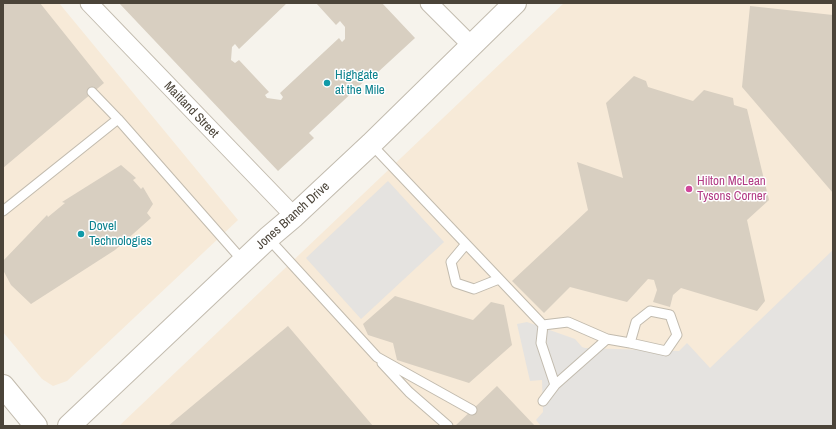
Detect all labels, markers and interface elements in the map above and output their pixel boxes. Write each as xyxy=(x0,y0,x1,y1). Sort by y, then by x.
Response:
place label: Highgate at the Mile xyxy=(335,68,385,99)
marker: Highgate at the Mile xyxy=(322,78,332,88)
street label: Maitland Street xyxy=(160,79,222,141)
place label: Hilton McLean Tysons Corner xyxy=(697,174,766,205)
street label: Jones Branch Drive xyxy=(253,179,333,253)
marker: Hilton McLean Tysons Corner xyxy=(684,184,694,194)
place label: Dovel Technologies xyxy=(89,219,152,250)
marker: Dovel Technologies xyxy=(76,229,86,239)

